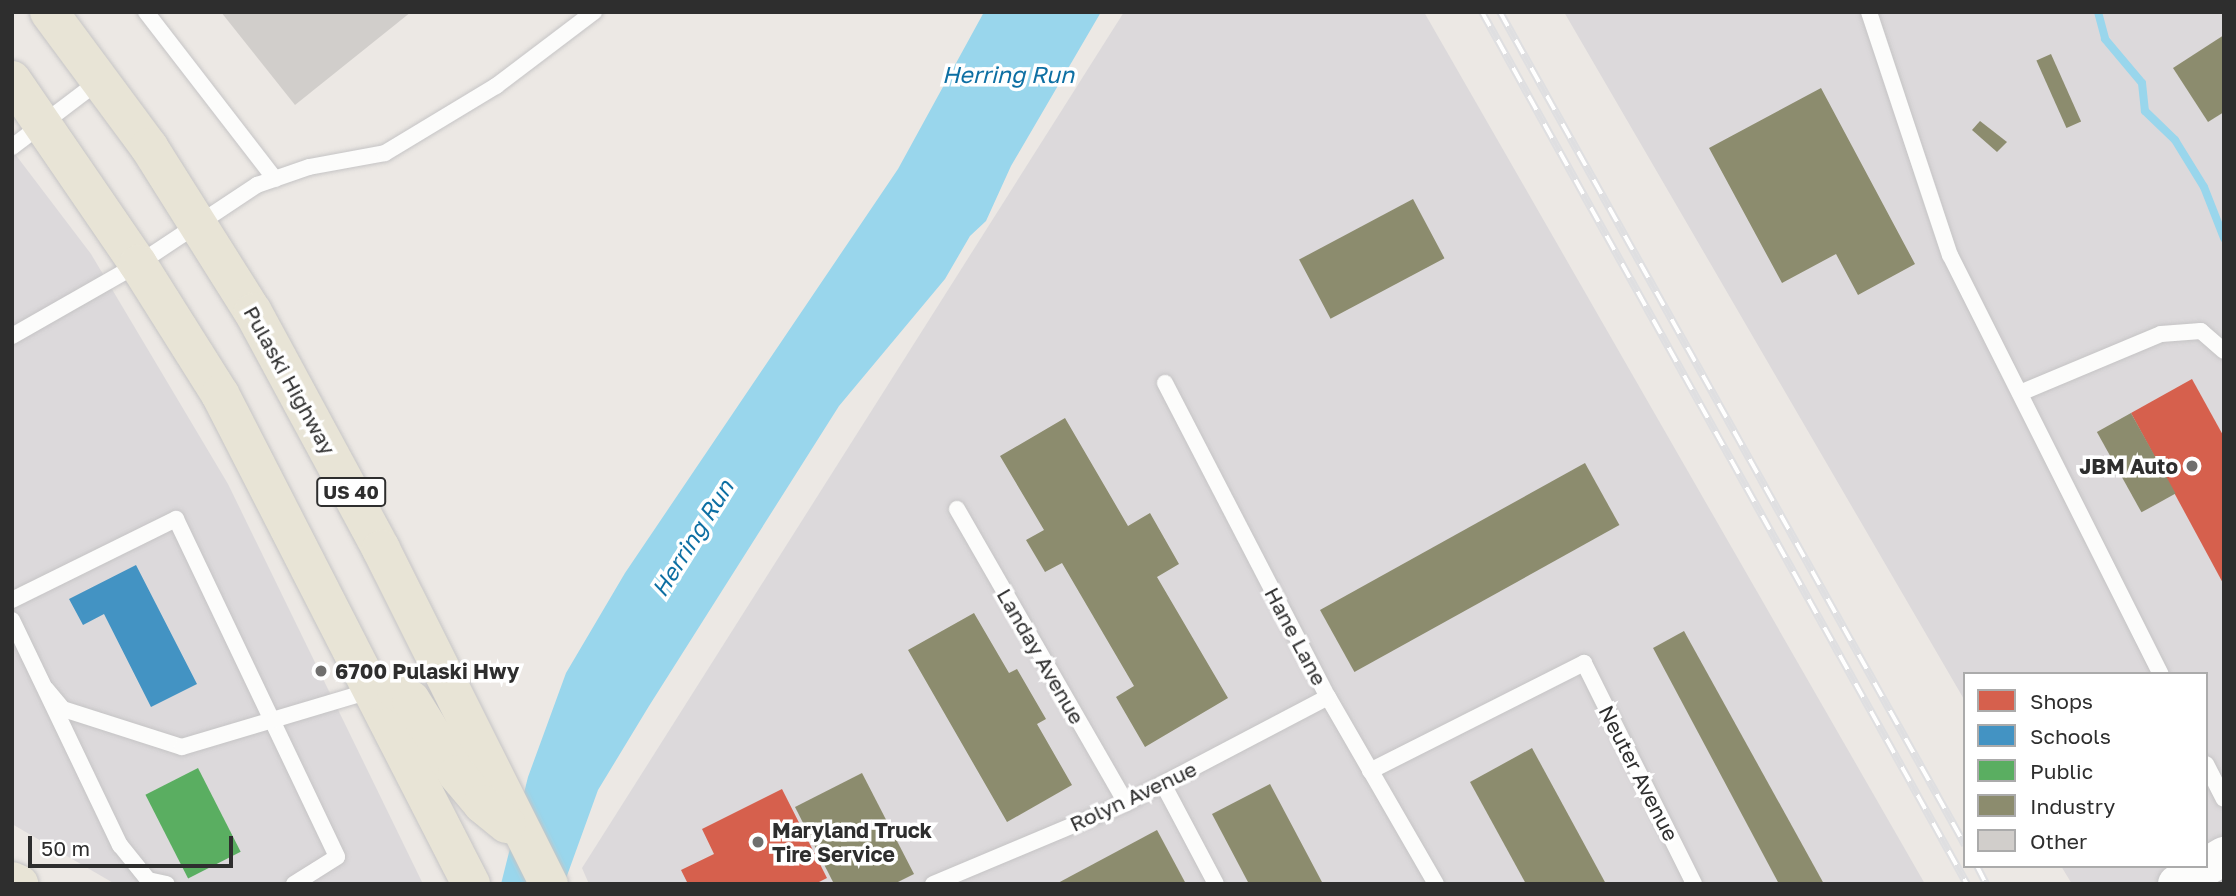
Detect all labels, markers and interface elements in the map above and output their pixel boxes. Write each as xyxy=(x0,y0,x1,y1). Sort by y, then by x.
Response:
water label: Herring Run xyxy=(942,60,1074,88)
street label: Pulaski Highway xyxy=(239,301,341,459)
place label: JBM Auto xyxy=(2079,453,2178,479)
marker: JBM Auto xyxy=(2184,458,2200,474)
water label: Herring Run xyxy=(645,475,739,601)
road number: US 40 xyxy=(316,477,386,508)
street label: Hane Lane xyxy=(1260,583,1332,689)
street label: Landay Avenue xyxy=(992,584,1090,728)
place label: 6700 Pulaski Hwy xyxy=(335,658,519,684)
marker: 6700 Pulaski Hwy xyxy=(313,663,329,679)
legend xyxy=(1963,672,2208,868)
text: Shops xyxy=(2030,688,2093,714)
street label: Neuter Avenue xyxy=(1594,701,1684,845)
text: Schools xyxy=(2030,723,2111,749)
street label: Rolyn Avenue xyxy=(1066,756,1200,836)
text: Public xyxy=(2030,758,2093,784)
text: Industry xyxy=(2030,793,2115,819)
place label: Maryland Truck Tire Service xyxy=(772,817,932,867)
scale bar xyxy=(32,822,236,866)
text: Other xyxy=(2030,828,2087,854)
marker: Maryland Truck Tire Service xyxy=(750,834,766,850)
text: 50 m xyxy=(41,835,90,861)

